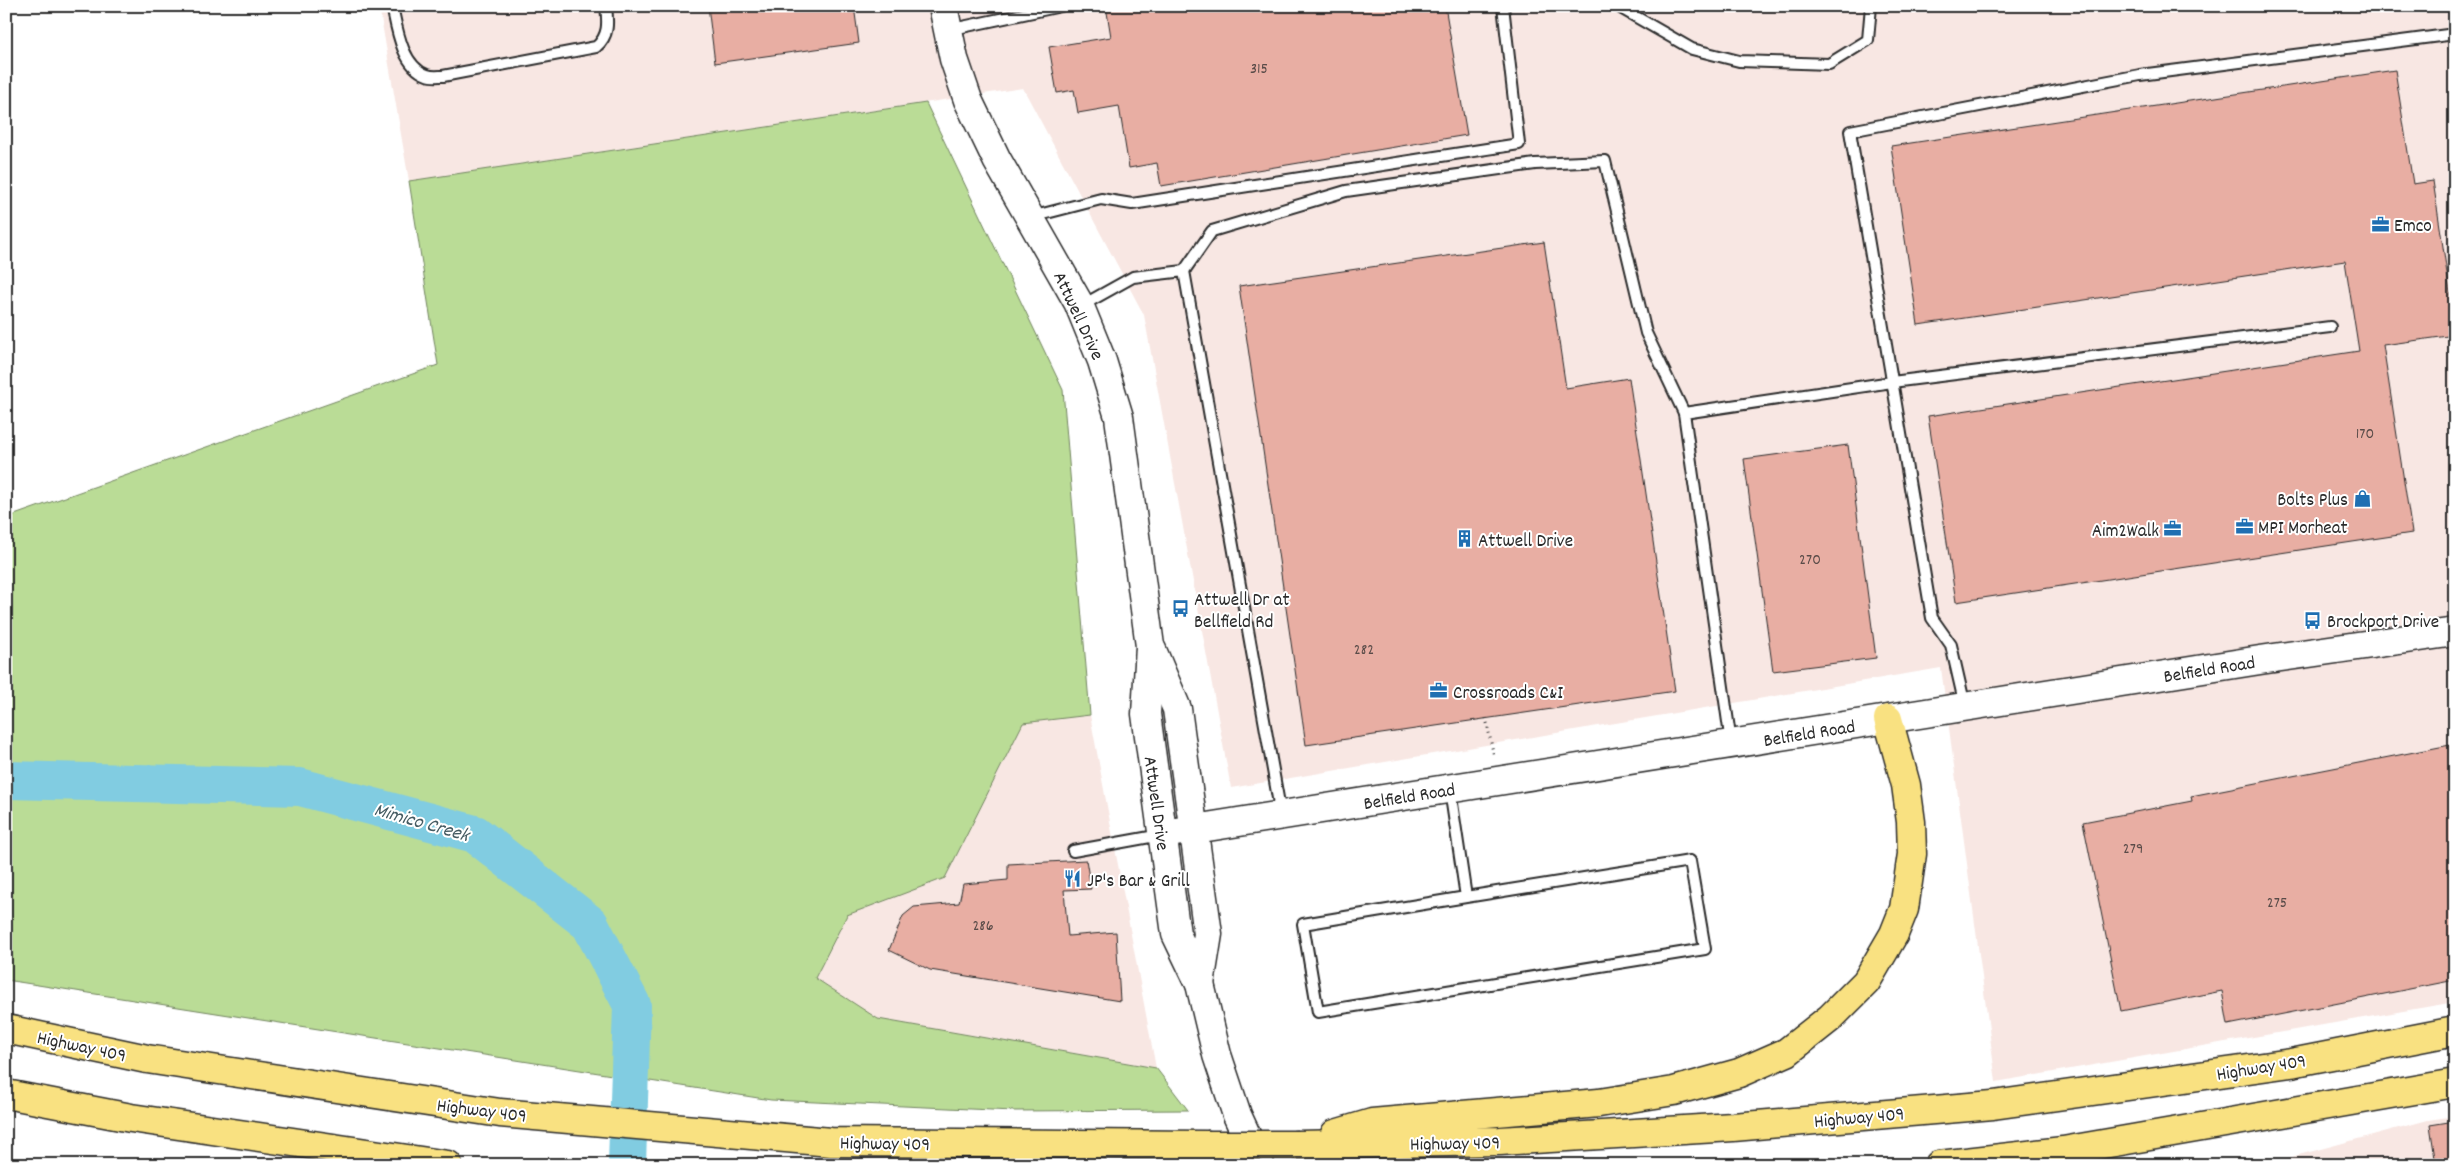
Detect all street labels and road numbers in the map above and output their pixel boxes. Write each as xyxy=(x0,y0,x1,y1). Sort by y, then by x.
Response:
street label: Attwell Drive xyxy=(1045,268,1109,365)
street label: Belfield Road xyxy=(2162,651,2257,692)
street label: Belfield Road xyxy=(1762,715,1857,756)
street label: Attwell Drive xyxy=(1135,755,1175,852)
street label: Belfield Road xyxy=(1362,778,1457,819)
street label: Highway 409 xyxy=(34,1026,128,1071)
street label: Highway 409 xyxy=(2215,1049,2308,1090)
street label: Highway 409 xyxy=(435,1094,528,1131)
street label: Highway 409 xyxy=(1813,1102,1905,1137)
street label: Highway 409 xyxy=(840,1131,930,1160)
street label: Highway 409 xyxy=(1410,1131,1500,1160)

